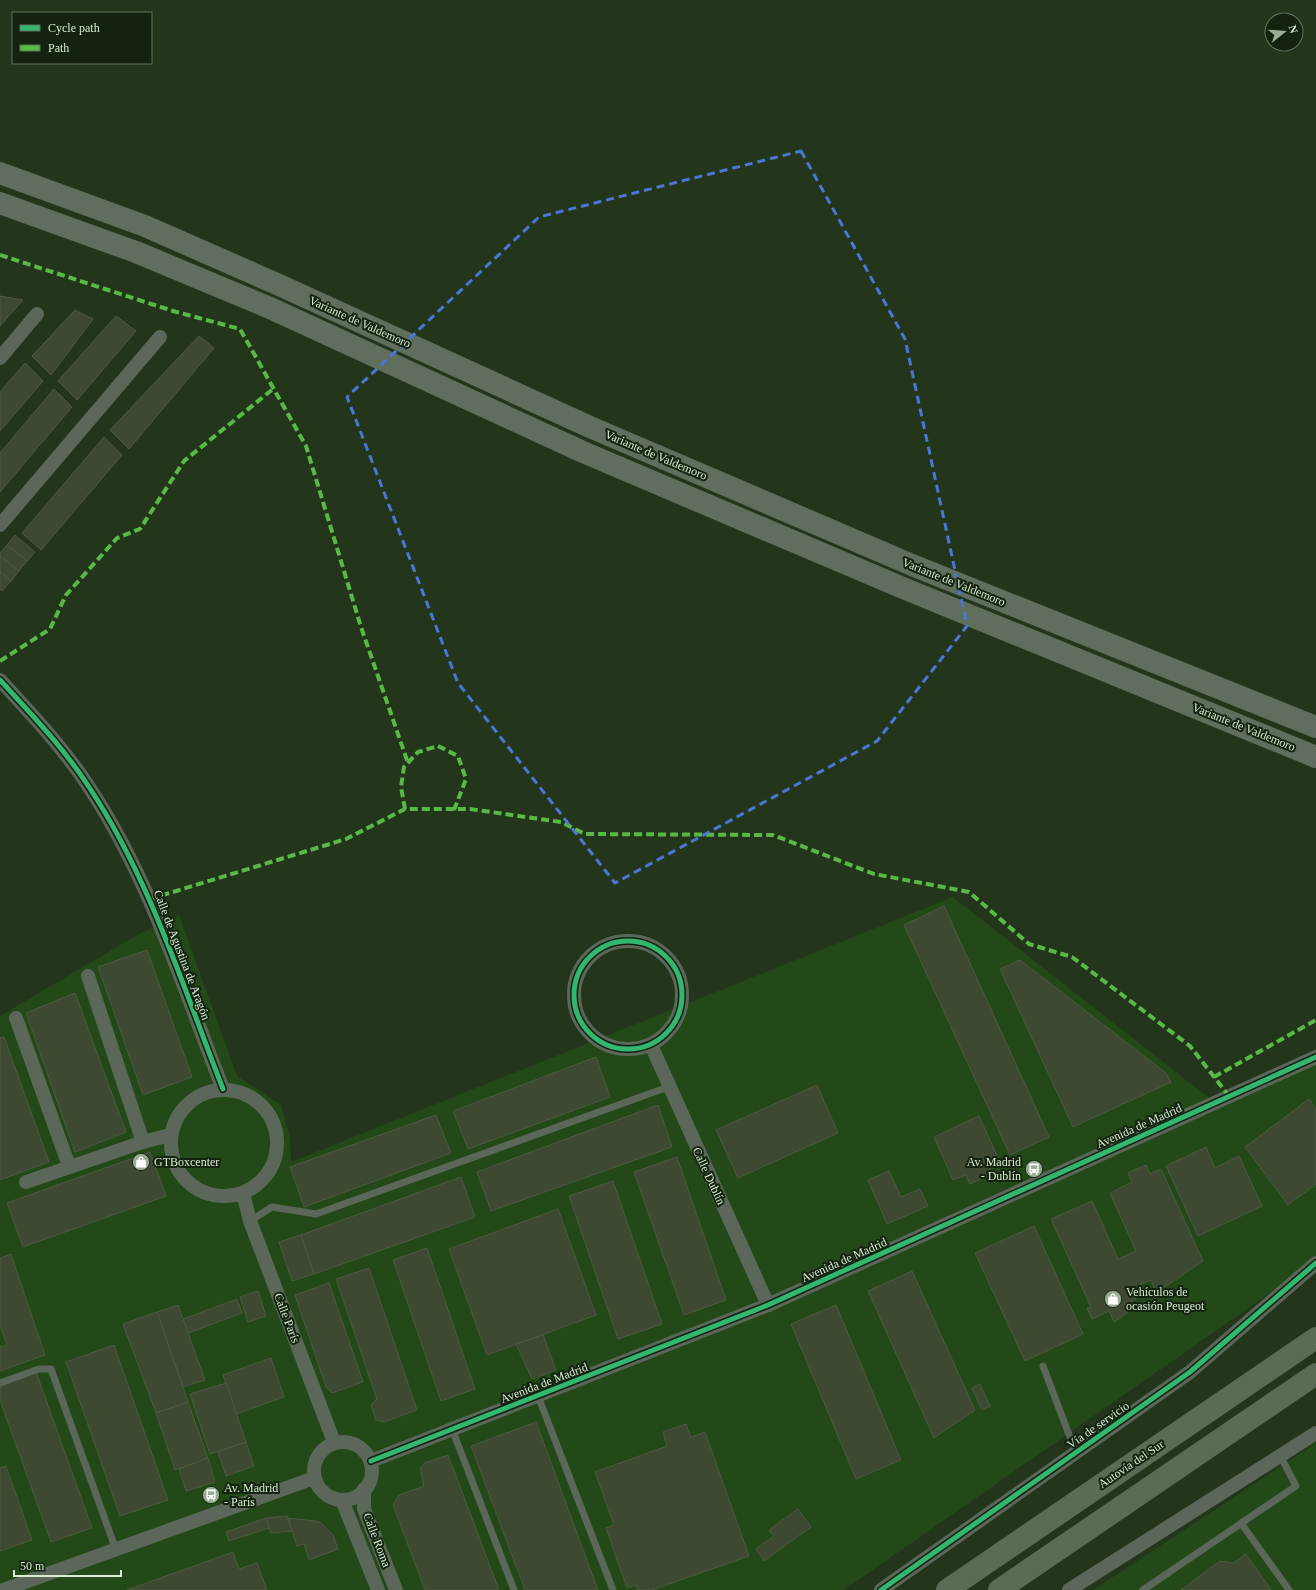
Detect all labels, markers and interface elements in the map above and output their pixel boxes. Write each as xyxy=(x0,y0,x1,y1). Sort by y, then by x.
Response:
legend xyxy=(12,12,152,64)
north arrow xyxy=(1264,12,1304,52)
text: Cycle path xyxy=(48,21,100,35)
text: N xyxy=(1287,24,1300,35)
text: Path xyxy=(48,41,69,55)
street label: Variante de Valdemoro xyxy=(307,293,413,351)
street label: Variante de Valdemoro xyxy=(603,427,709,483)
street label: Variante de Valdemoro xyxy=(900,555,1008,609)
street label: Variante de Valdemoro xyxy=(1190,700,1298,754)
street label: Calle de Agustina de Aragón xyxy=(151,888,213,1022)
street label: Avenida de Madrid xyxy=(1094,1101,1184,1151)
street label: Calle Dublín xyxy=(690,1145,728,1207)
shop icon: GTBoxcenter xyxy=(131,1152,151,1172)
place label: GTBoxcenter xyxy=(154,1155,219,1169)
place label: Av. Madrid - Dublín xyxy=(967,1155,1021,1183)
bus stop icon: Av. Madrid - Dublín xyxy=(1024,1159,1044,1179)
street label: Avenida de Madrid xyxy=(799,1235,889,1285)
place label: Vehículos de ocasión Peugeot xyxy=(1126,1285,1205,1313)
shop icon: Vehículos de ocasión Peugeot xyxy=(1103,1289,1123,1309)
street label: Calle París xyxy=(271,1291,303,1345)
street label: Avenida de Madrid xyxy=(498,1360,590,1406)
street label: Vía de servicio xyxy=(1064,1398,1132,1452)
street label: Autovía del Sur xyxy=(1096,1437,1166,1491)
place label: Av. Madrid - París xyxy=(224,1481,278,1509)
bus stop icon: Av. Madrid - París xyxy=(201,1485,221,1505)
street label: Calle Roma xyxy=(360,1511,394,1570)
scale bar xyxy=(14,1552,121,1578)
text: 50 m xyxy=(20,1559,45,1573)

